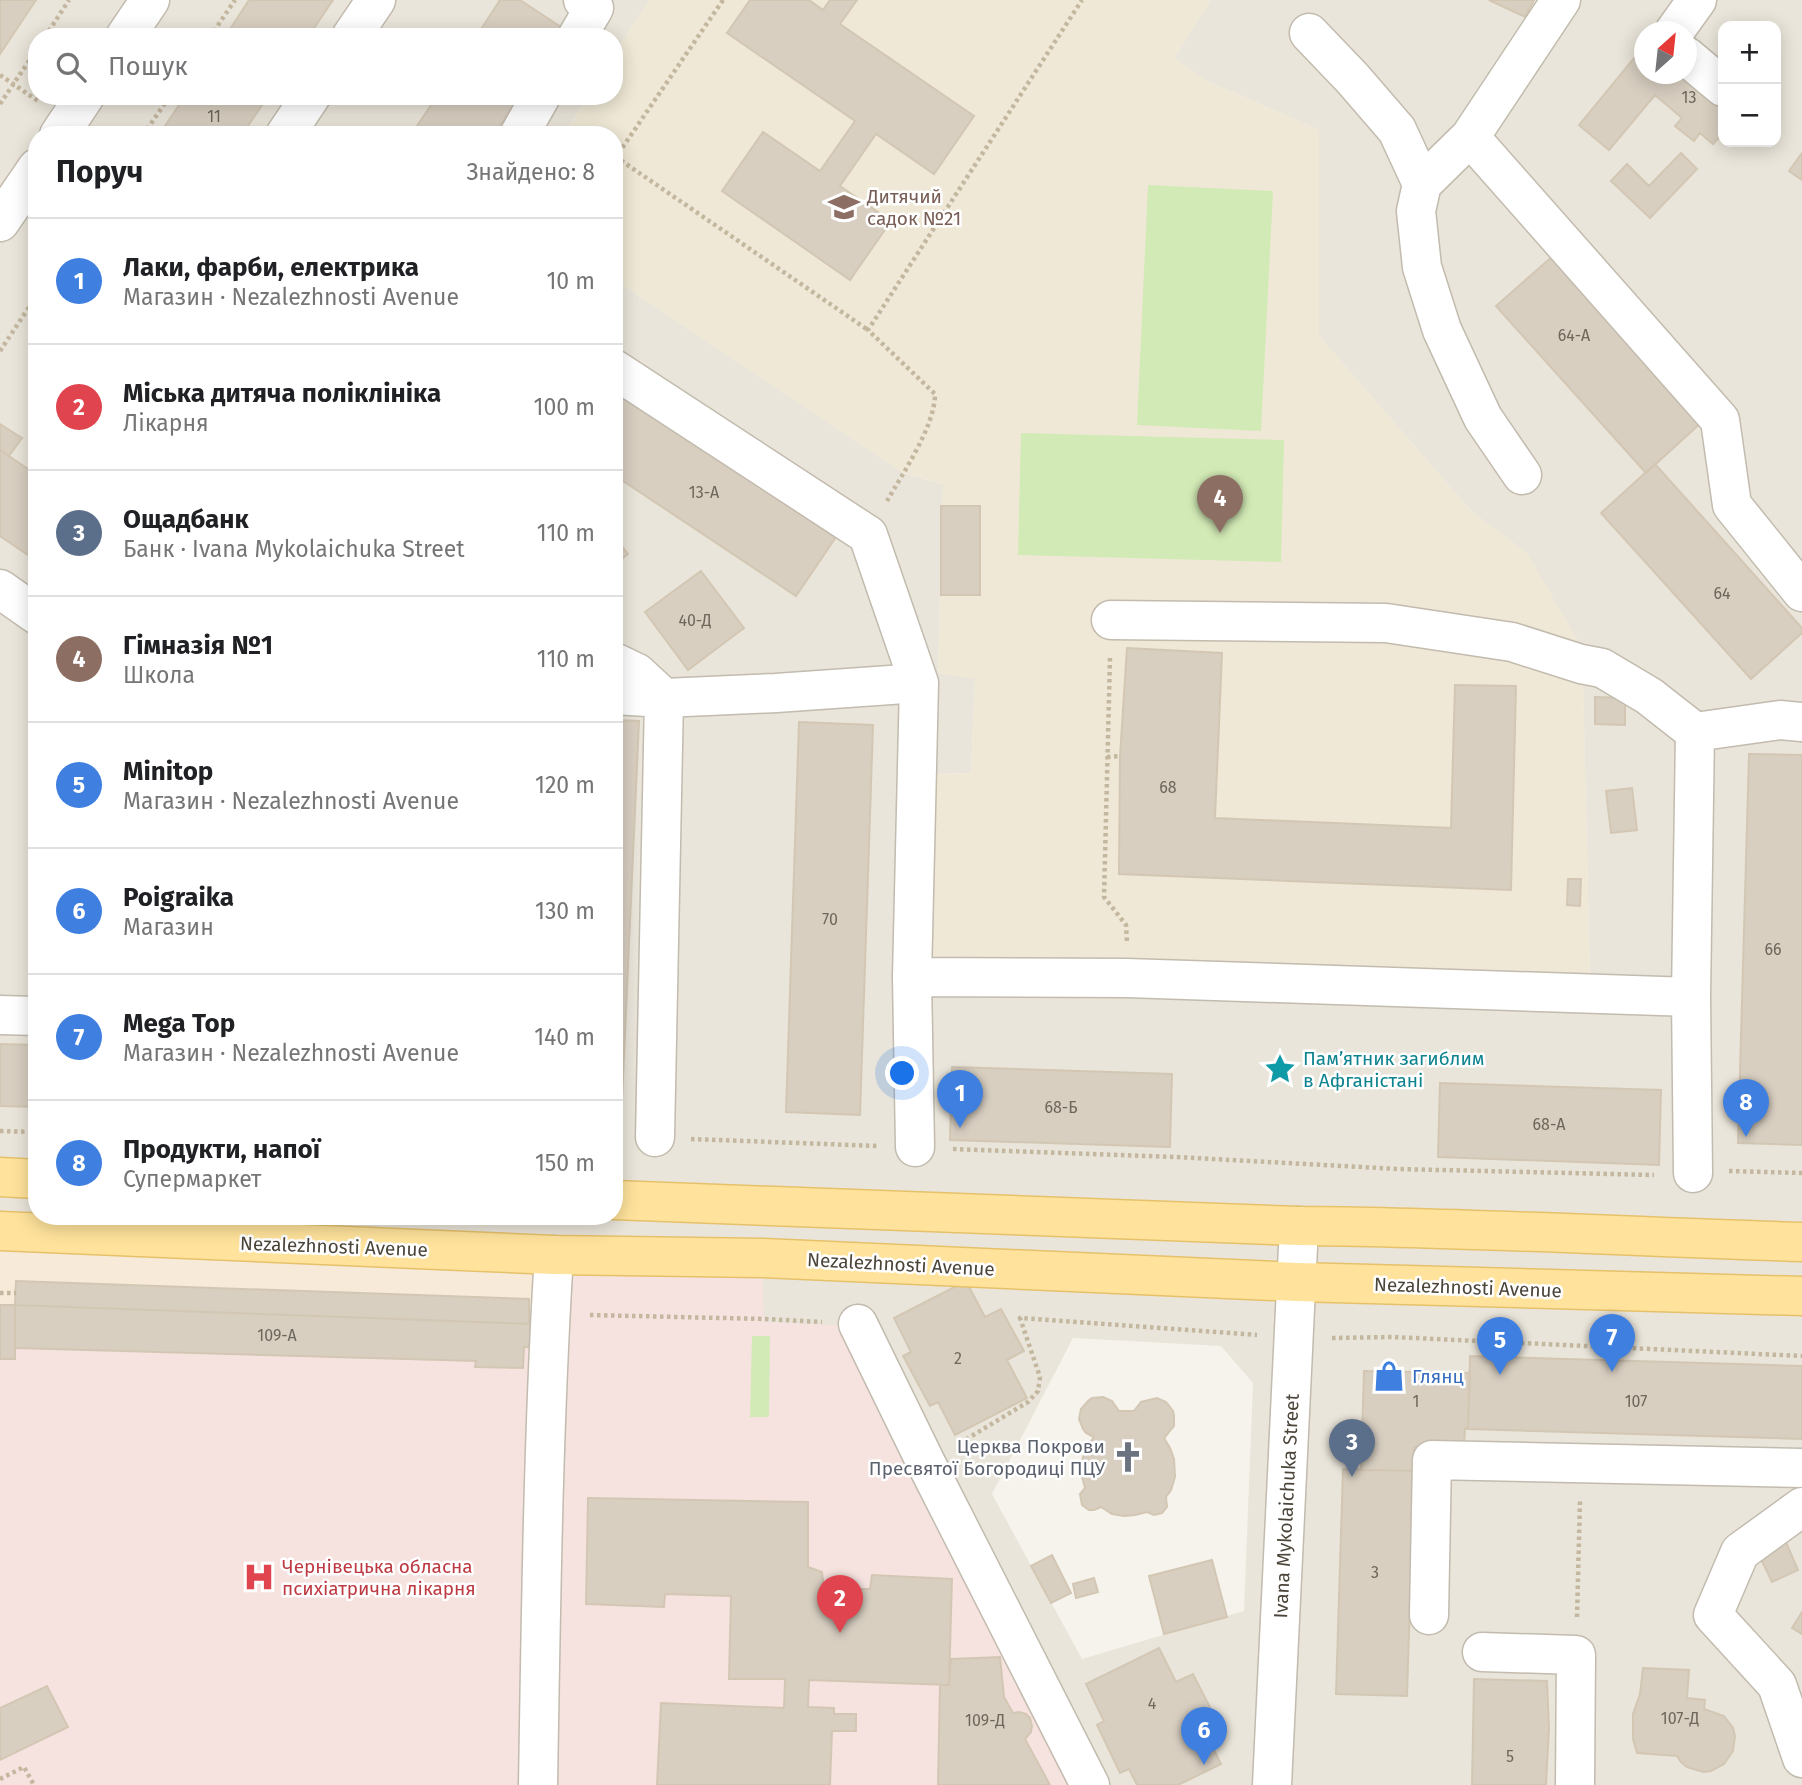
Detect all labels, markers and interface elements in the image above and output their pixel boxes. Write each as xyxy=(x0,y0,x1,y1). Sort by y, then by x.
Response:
north arrow xyxy=(1634,21,1697,84)
map controls xyxy=(1718,21,1781,147)
button: + xyxy=(1718,21,1781,84)
search box xyxy=(28,28,623,105)
icon: search xyxy=(52,48,90,86)
text: Пошук xyxy=(108,51,188,82)
button: − xyxy=(1718,84,1781,147)
house number: 13 xyxy=(1682,88,1696,107)
house number: 11 xyxy=(207,107,221,126)
text: Поруч xyxy=(56,154,143,190)
text: Знайдено: 8 xyxy=(466,158,595,186)
place label: Дитячий садок №21 xyxy=(866,185,961,230)
school or university icon: Дитячий садок №21 xyxy=(827,190,861,224)
text: Лаки, фарби, електрика xyxy=(123,252,419,283)
text: 1 xyxy=(74,267,84,295)
text: 10 m xyxy=(546,267,595,295)
text: Магазин · Nezalezhnosti Avenue xyxy=(123,283,459,311)
house number: 64-А xyxy=(1558,326,1591,345)
text: Міська дитяча поліклініка xyxy=(123,378,441,409)
text: 2 xyxy=(73,393,85,421)
text: 100 m xyxy=(534,393,595,421)
text: Лікарня xyxy=(123,409,209,437)
pin: 4 xyxy=(1197,475,1243,533)
house number: 13-А xyxy=(689,483,720,502)
text: Ощадбанк xyxy=(123,504,249,535)
text: 3 xyxy=(73,519,85,547)
text: 110 m xyxy=(537,519,595,547)
text: Банк · Ivana Mykolaichuka Street xyxy=(123,535,465,563)
house number: 64 xyxy=(1713,584,1731,603)
house number: 40-Д xyxy=(678,611,712,630)
text: Гімназія №1 xyxy=(123,630,273,661)
text: 4 xyxy=(73,645,86,673)
text: 110 m xyxy=(537,645,595,673)
text: Школа xyxy=(123,661,195,689)
text: Minitop xyxy=(123,756,213,787)
text: 5 xyxy=(73,771,85,799)
text: 120 m xyxy=(535,771,595,799)
house number: 68 xyxy=(1159,778,1177,797)
text: Магазин · Nezalezhnosti Avenue xyxy=(123,787,459,815)
text: Poigraika xyxy=(123,882,234,913)
text: 6 xyxy=(73,897,85,925)
text: 130 m xyxy=(535,897,595,925)
house number: 70 xyxy=(822,910,838,929)
text: Магазин xyxy=(123,913,214,941)
house number: 66 xyxy=(1764,940,1782,959)
text: Mega Top xyxy=(123,1008,235,1039)
text: 7 xyxy=(74,1023,84,1051)
text: 140 m xyxy=(534,1023,595,1051)
text: Магазин · Nezalezhnosti Avenue xyxy=(123,1039,459,1067)
place label: Пам’ятник загиблим в Афганістані xyxy=(1303,1047,1485,1092)
place icon: Пам’ятник загиблим в Афганістані xyxy=(1263,1052,1297,1086)
your location xyxy=(885,1056,919,1090)
pin: 1 xyxy=(937,1070,983,1128)
pin: 8 xyxy=(1723,1079,1769,1137)
house number: 68-Б xyxy=(1044,1098,1078,1117)
house number: 68-А xyxy=(1533,1115,1566,1134)
text: Продукти, напої xyxy=(123,1134,320,1165)
text: 8 xyxy=(72,1149,86,1177)
text: 150 m xyxy=(535,1149,595,1177)
text: Супермаркет xyxy=(123,1165,261,1193)
street label: Nezalezhnosti Avenue xyxy=(240,1232,428,1261)
street label: Nezalezhnosti Avenue xyxy=(807,1248,995,1281)
street label: Nezalezhnosti Avenue xyxy=(1374,1273,1562,1302)
pin: 7 xyxy=(1589,1314,1635,1372)
pin: 5 xyxy=(1477,1317,1523,1375)
house number: 109-А xyxy=(257,1326,298,1345)
house number: 2 xyxy=(954,1349,962,1368)
shop icon: Глянц xyxy=(1372,1359,1406,1393)
place label: Глянц xyxy=(1412,1365,1464,1388)
house number: 1 xyxy=(1413,1392,1419,1411)
house number: 107 xyxy=(1625,1392,1647,1411)
street label: Ivana Mykolaichuka Street xyxy=(1269,1393,1304,1619)
pin: 3 xyxy=(1329,1419,1375,1477)
place label: Церква Покрови Пресвятої Богородиці ПЦУ xyxy=(869,1435,1106,1480)
church icon: Церква Покрови Пресвятої Богородиці ПЦУ xyxy=(1111,1440,1145,1474)
place label: Чернівецька обласна психіатрична лікарня xyxy=(282,1555,476,1600)
hospital icon: Чернівецька обласна психіатрична лікарня xyxy=(242,1560,276,1594)
house number: 3 xyxy=(1371,1563,1379,1582)
pin: 2 xyxy=(817,1575,863,1633)
house number: 4 xyxy=(1148,1694,1157,1713)
pin: 6 xyxy=(1181,1707,1227,1765)
house number: 107-Д xyxy=(1661,1709,1699,1728)
house number: 109-Д xyxy=(965,1711,1005,1730)
house number: 5 xyxy=(1506,1747,1514,1766)

